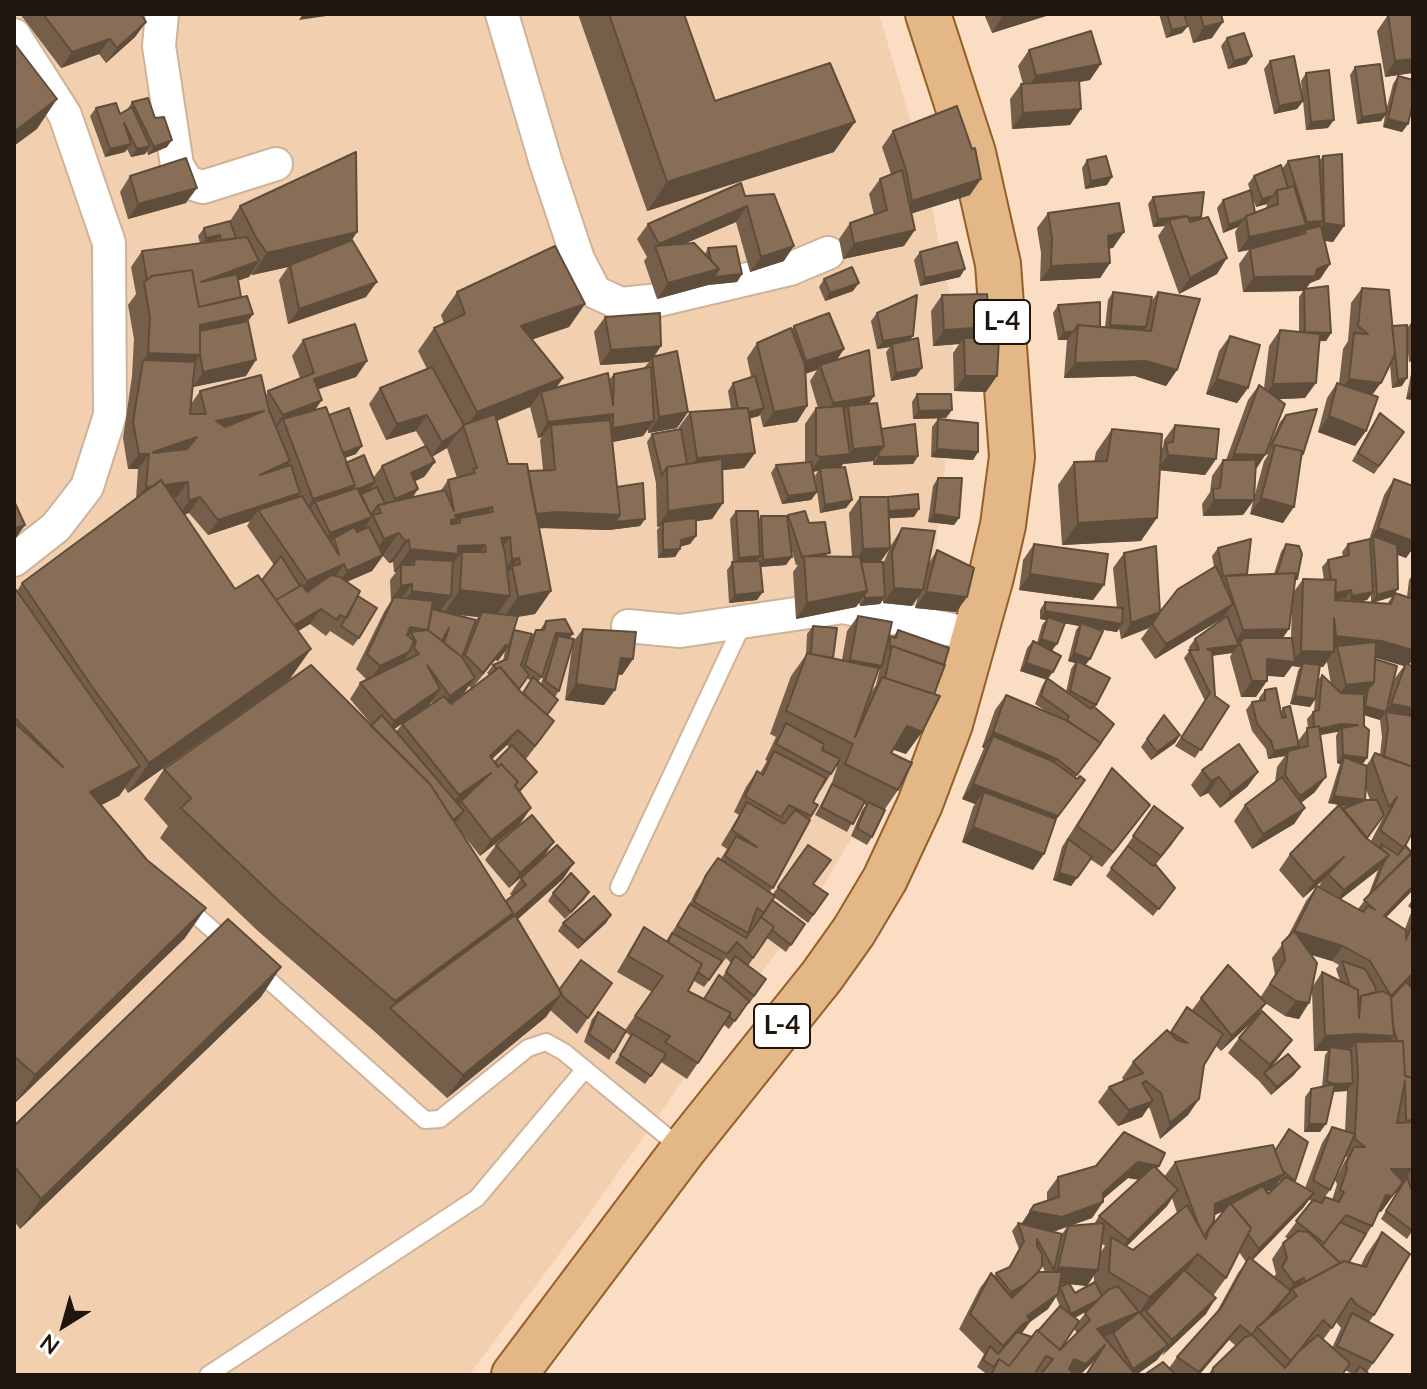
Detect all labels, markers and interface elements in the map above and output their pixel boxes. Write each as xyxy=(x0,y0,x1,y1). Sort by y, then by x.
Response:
road number: L-4 xyxy=(974,300,1030,344)
road number: L-4 xyxy=(754,1004,810,1048)
north arrow xyxy=(24,1285,104,1365)
text: N xyxy=(34,1329,64,1360)

